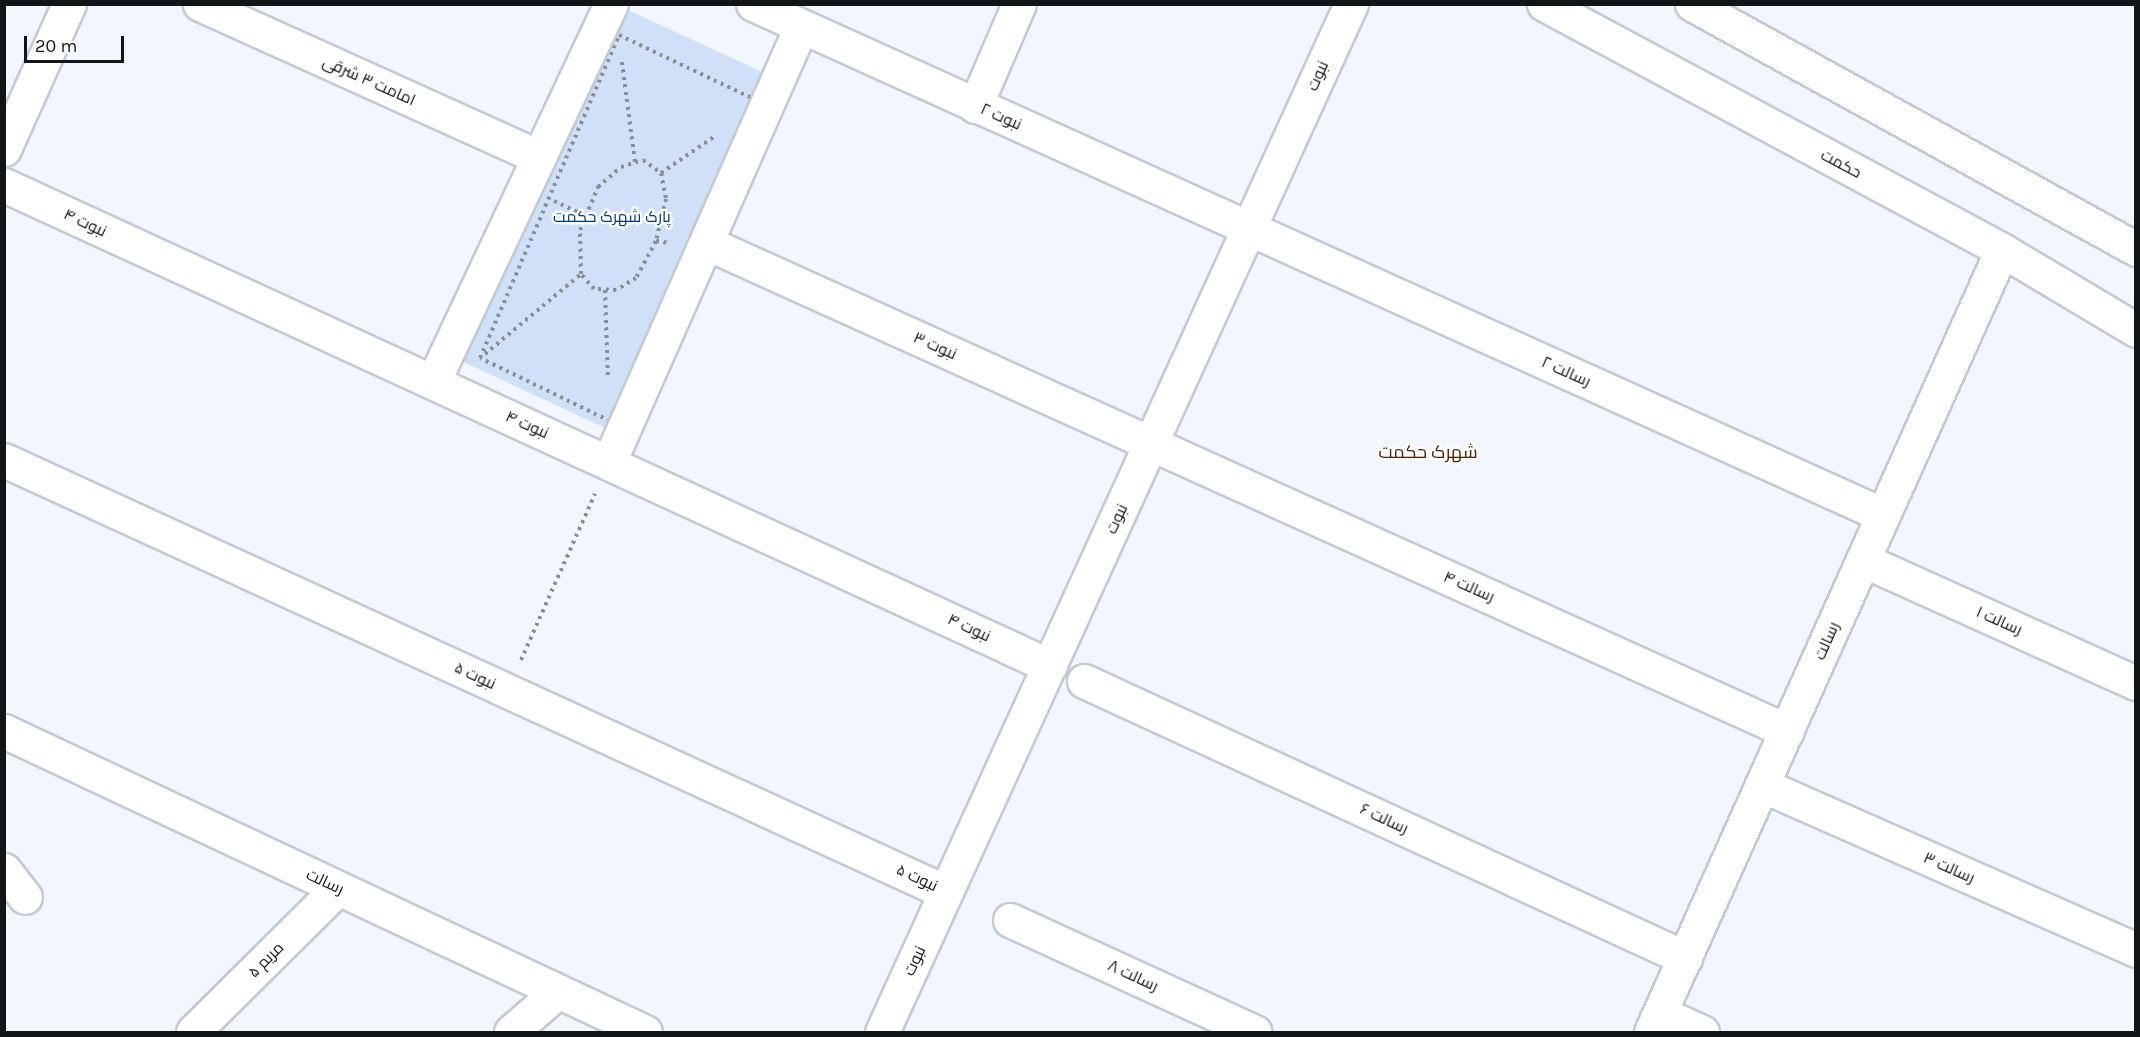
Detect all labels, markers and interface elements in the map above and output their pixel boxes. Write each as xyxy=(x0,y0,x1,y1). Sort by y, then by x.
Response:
scale bar xyxy=(27,24,128,62)
text: 20 m xyxy=(35,35,77,57)
street label: امامت ۳ شرقی xyxy=(320,52,418,110)
street label: نبوت xyxy=(1303,58,1333,94)
street label: نبوت ۲ xyxy=(977,99,1025,135)
street label: حکمت xyxy=(1817,145,1865,183)
street label: نبوت ۴ xyxy=(60,205,110,241)
park label: پارک شهرک حکمت xyxy=(553,207,671,227)
street label: نبوت ۳ xyxy=(910,328,960,364)
street label: رسالت ۲ xyxy=(1538,353,1594,391)
street label: نبوت ۴ xyxy=(502,407,552,443)
district label: شهرک حکمت xyxy=(1378,441,1478,463)
street label: نبوت xyxy=(1102,501,1132,537)
street label: رسالت ۴ xyxy=(1440,567,1498,607)
street label: رسالت ۱ xyxy=(1973,602,2025,640)
street label: نبوت ۴ xyxy=(944,610,994,646)
street label: رسالت xyxy=(1810,619,1844,663)
street label: نبوت ۵ xyxy=(451,658,499,694)
street label: رسالت ۶ xyxy=(1357,800,1411,838)
street label: رسالت ۳ xyxy=(1920,848,1978,888)
street label: نبوت ۵ xyxy=(893,860,941,896)
street label: رسالت xyxy=(303,865,347,899)
street label: مریم ۵ xyxy=(244,938,288,982)
street label: نبوت xyxy=(900,943,930,979)
street label: رسالت ۸ xyxy=(1105,956,1161,996)

